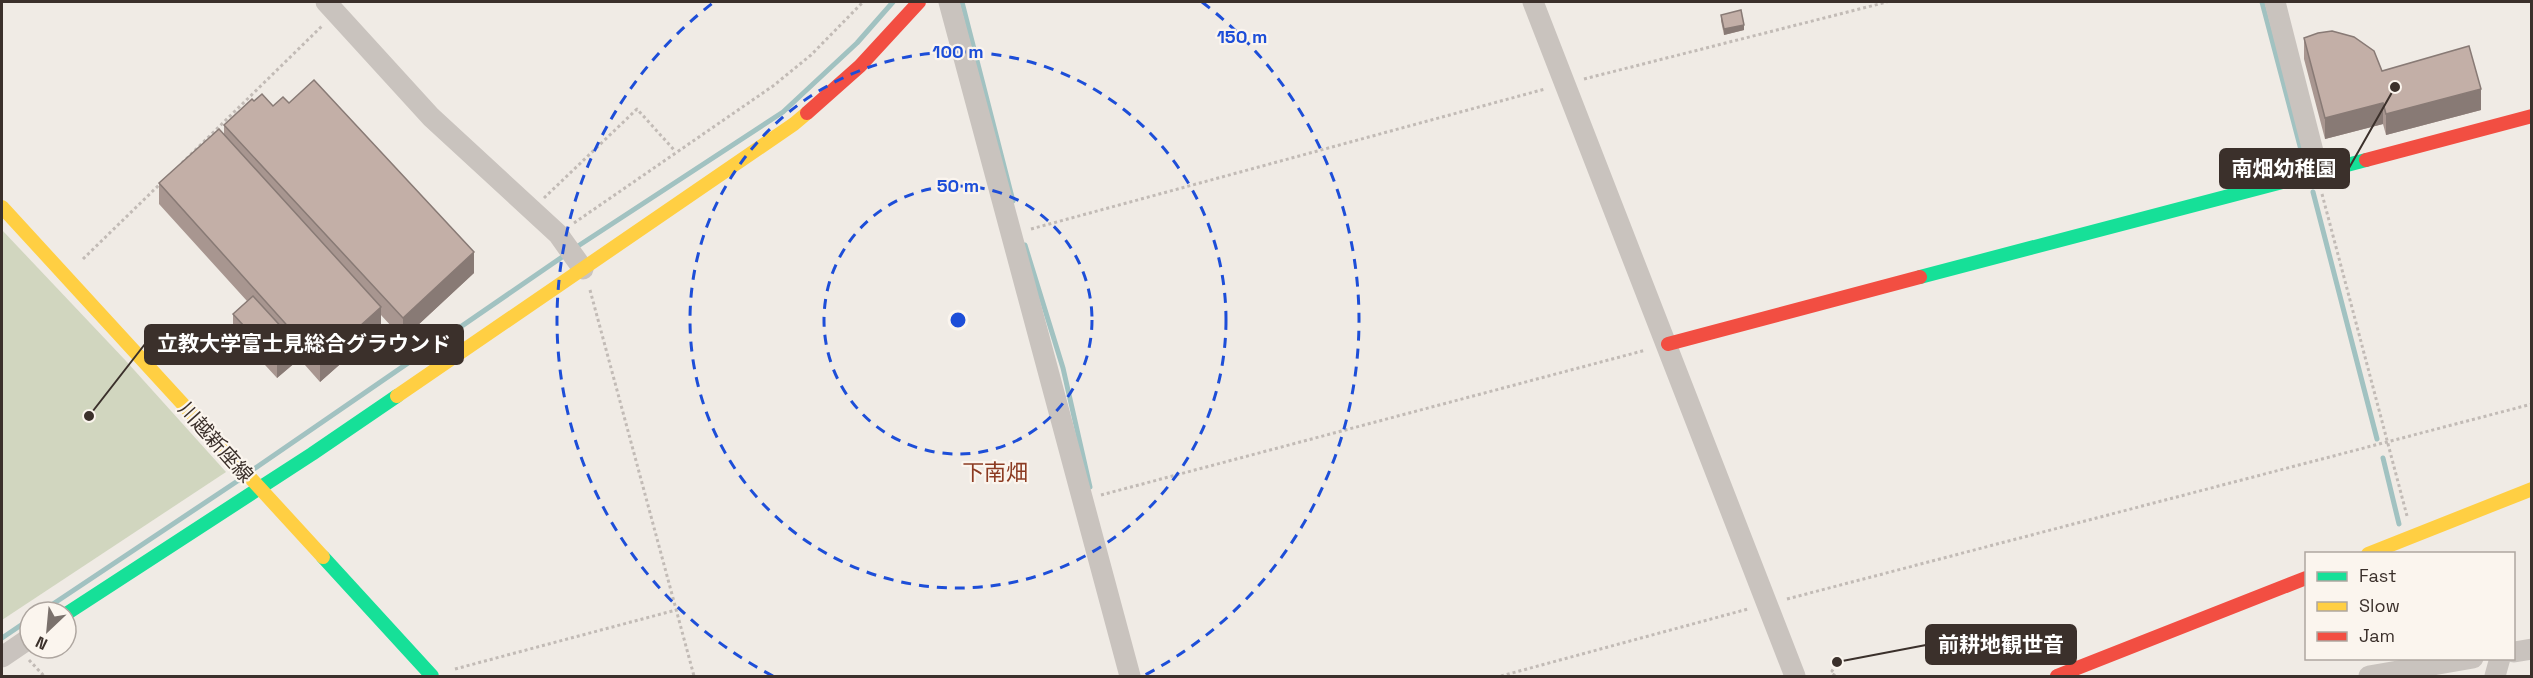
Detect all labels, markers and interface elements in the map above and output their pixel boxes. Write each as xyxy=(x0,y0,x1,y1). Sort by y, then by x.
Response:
text: 150 m xyxy=(1217,25,1267,48)
text: 100 m xyxy=(932,40,984,63)
callout: 南畑幼稚園 xyxy=(2220,149,2349,188)
text: 南畑幼稚園 xyxy=(2232,155,2337,182)
text: 50 m xyxy=(937,174,979,197)
centre of rings xyxy=(948,310,968,330)
callout: 立教大学富士見総合グラウンド xyxy=(145,325,463,364)
text: 立教大学富士見総合グラウンド xyxy=(157,330,451,357)
street label: 川越新座線 xyxy=(173,396,259,488)
district label: 下南畑 xyxy=(962,458,1028,486)
legend xyxy=(2305,552,2515,660)
text: Fast xyxy=(2359,564,2396,587)
text: Slow xyxy=(2359,594,2400,617)
north arrow xyxy=(18,600,78,660)
text: Jam xyxy=(2359,624,2395,647)
callout: 前耕地観世音 xyxy=(1926,625,2076,664)
text: N xyxy=(32,631,51,655)
text: 前耕地観世音 xyxy=(1938,631,2064,658)

